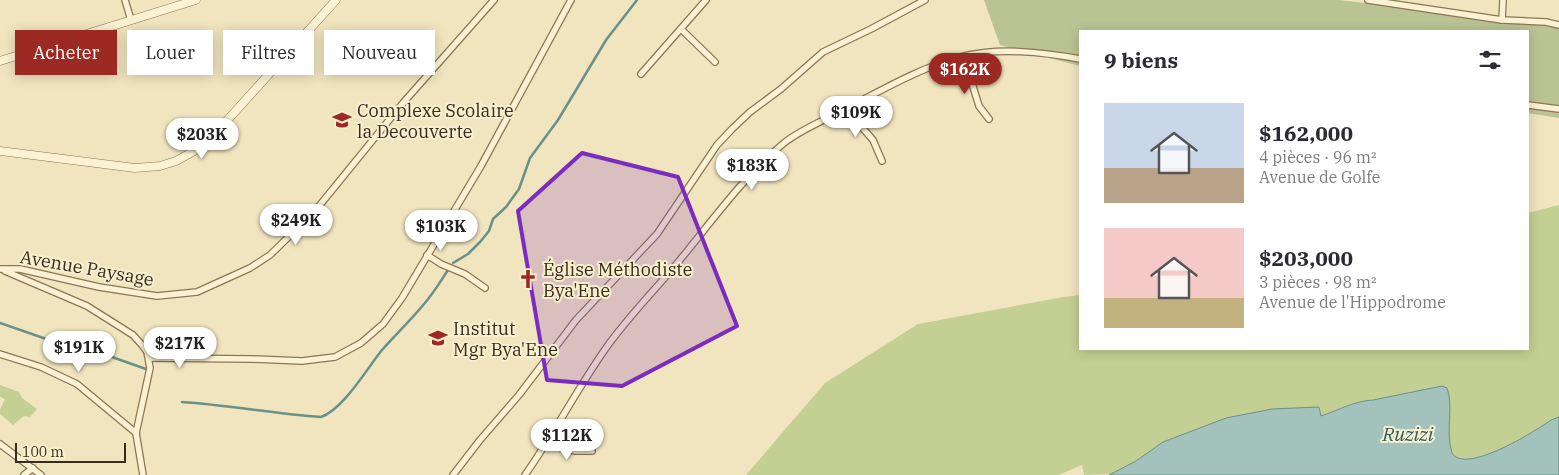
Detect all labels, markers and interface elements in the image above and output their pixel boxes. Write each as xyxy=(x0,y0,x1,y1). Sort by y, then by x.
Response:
chip: Acheter xyxy=(15,30,117,75)
chip: Louer xyxy=(127,30,213,75)
chip: Filtres xyxy=(223,30,314,75)
chip: Nouveau xyxy=(324,30,435,75)
text: 9 biens xyxy=(1104,46,1178,74)
icon: filters xyxy=(1476,46,1504,74)
pin: $162K xyxy=(930,52,1000,95)
text: $162K xyxy=(940,59,990,79)
pin: $109K xyxy=(821,96,891,138)
place label: Complexe Scolaire la Decouverte xyxy=(357,99,514,143)
text: $109K xyxy=(831,102,881,122)
school or university icon: Complexe Scolaire la Decouverte xyxy=(331,109,353,131)
pin: $203K xyxy=(167,118,237,160)
text: $162,000 xyxy=(1259,119,1353,147)
icon: home xyxy=(1144,123,1204,183)
text: $203K xyxy=(177,124,227,144)
text: 4 pièces · 96 m² xyxy=(1259,147,1377,167)
pin: $183K xyxy=(717,148,787,191)
text: $183K xyxy=(727,155,777,175)
text: Avenue de Golfe xyxy=(1259,167,1380,187)
pin: $249K xyxy=(261,204,331,246)
text: $249K xyxy=(271,210,321,230)
pin: $103K xyxy=(406,210,476,252)
text: $103K xyxy=(416,216,466,236)
text: $203,000 xyxy=(1259,244,1353,272)
street label: Avenue Paysage xyxy=(18,245,156,291)
icon: home xyxy=(1144,248,1204,308)
place label: Église Méthodiste Bya'Ene xyxy=(543,258,692,302)
church icon: Église Méthodiste Bya'Ene xyxy=(517,268,539,290)
text: 3 pièces · 98 m² xyxy=(1259,272,1377,292)
text: Avenue de l'Hippodrome xyxy=(1259,292,1446,312)
place label: Institut Mgr Bya'Ene xyxy=(453,317,558,361)
pin: $217K xyxy=(145,326,215,369)
school or university icon: Institut Mgr Bya'Ene xyxy=(427,327,449,349)
pin: $191K xyxy=(44,330,114,373)
text: $217K xyxy=(155,333,205,353)
text: $191K xyxy=(54,337,104,357)
pin: $112K xyxy=(532,418,602,461)
water label: Ruzizi xyxy=(1381,422,1434,446)
text: $112K xyxy=(542,425,592,445)
scale bar xyxy=(15,440,126,463)
text: 100 m xyxy=(22,443,64,461)

